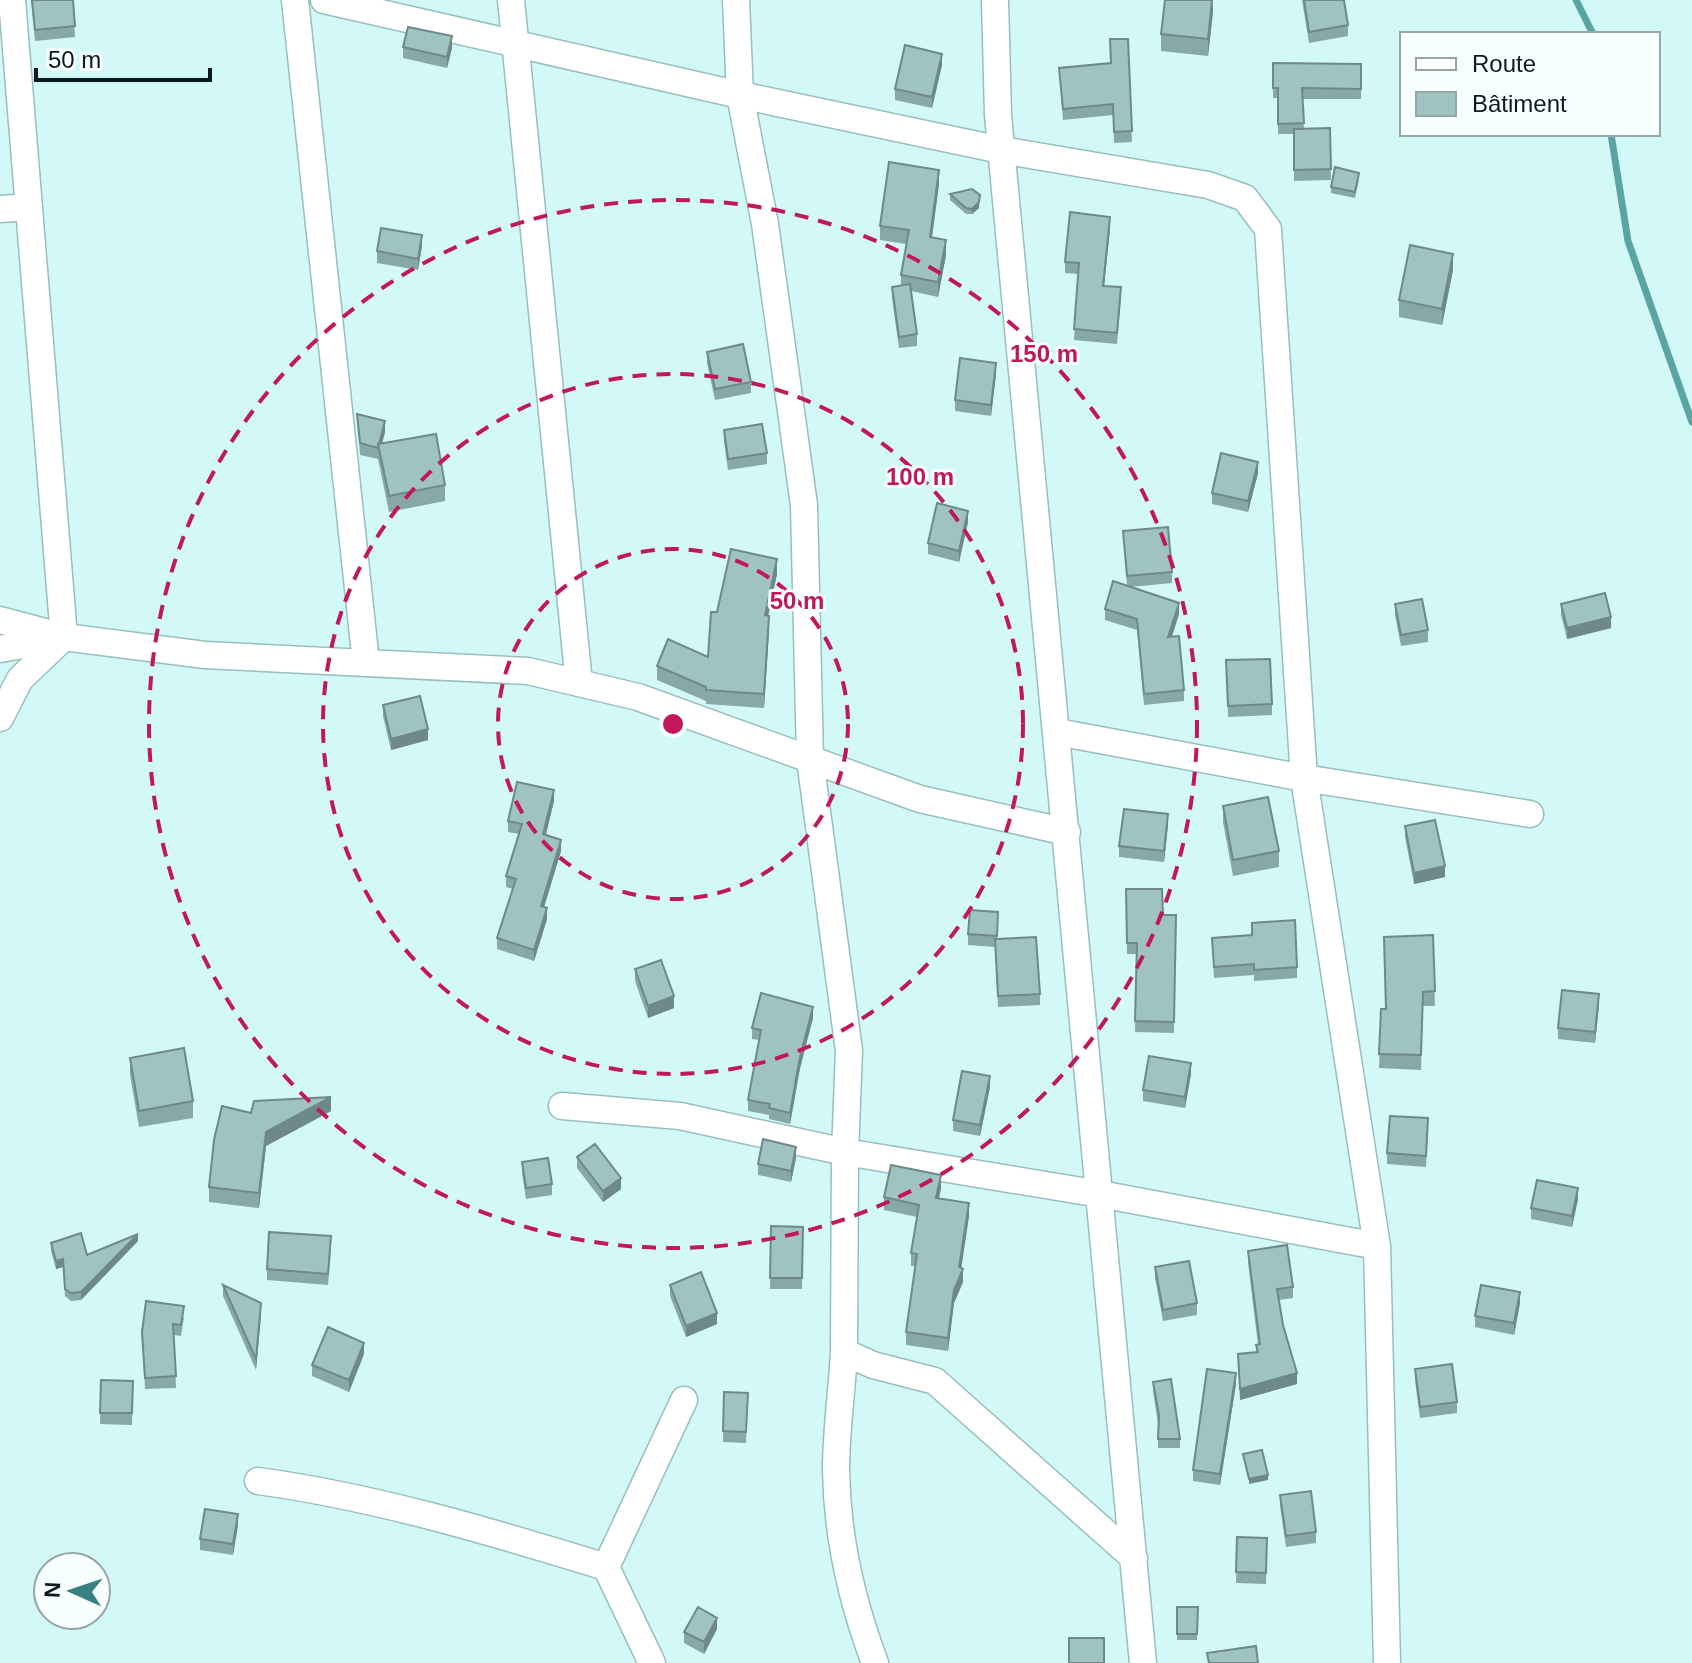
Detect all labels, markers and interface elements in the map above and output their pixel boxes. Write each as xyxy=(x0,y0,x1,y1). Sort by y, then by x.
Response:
scale bar xyxy=(36,32,210,82)
legend xyxy=(1400,32,1660,136)
text: 50 m xyxy=(48,46,101,73)
text: Route xyxy=(1472,50,1536,77)
text: Bâtiment xyxy=(1472,90,1567,117)
text: 150 m xyxy=(1010,340,1078,367)
text: 100 m xyxy=(886,463,954,490)
text: 50 m xyxy=(770,587,824,614)
centre of rings xyxy=(659,710,687,738)
north arrow xyxy=(32,1551,112,1631)
text: N xyxy=(40,1581,65,1599)

